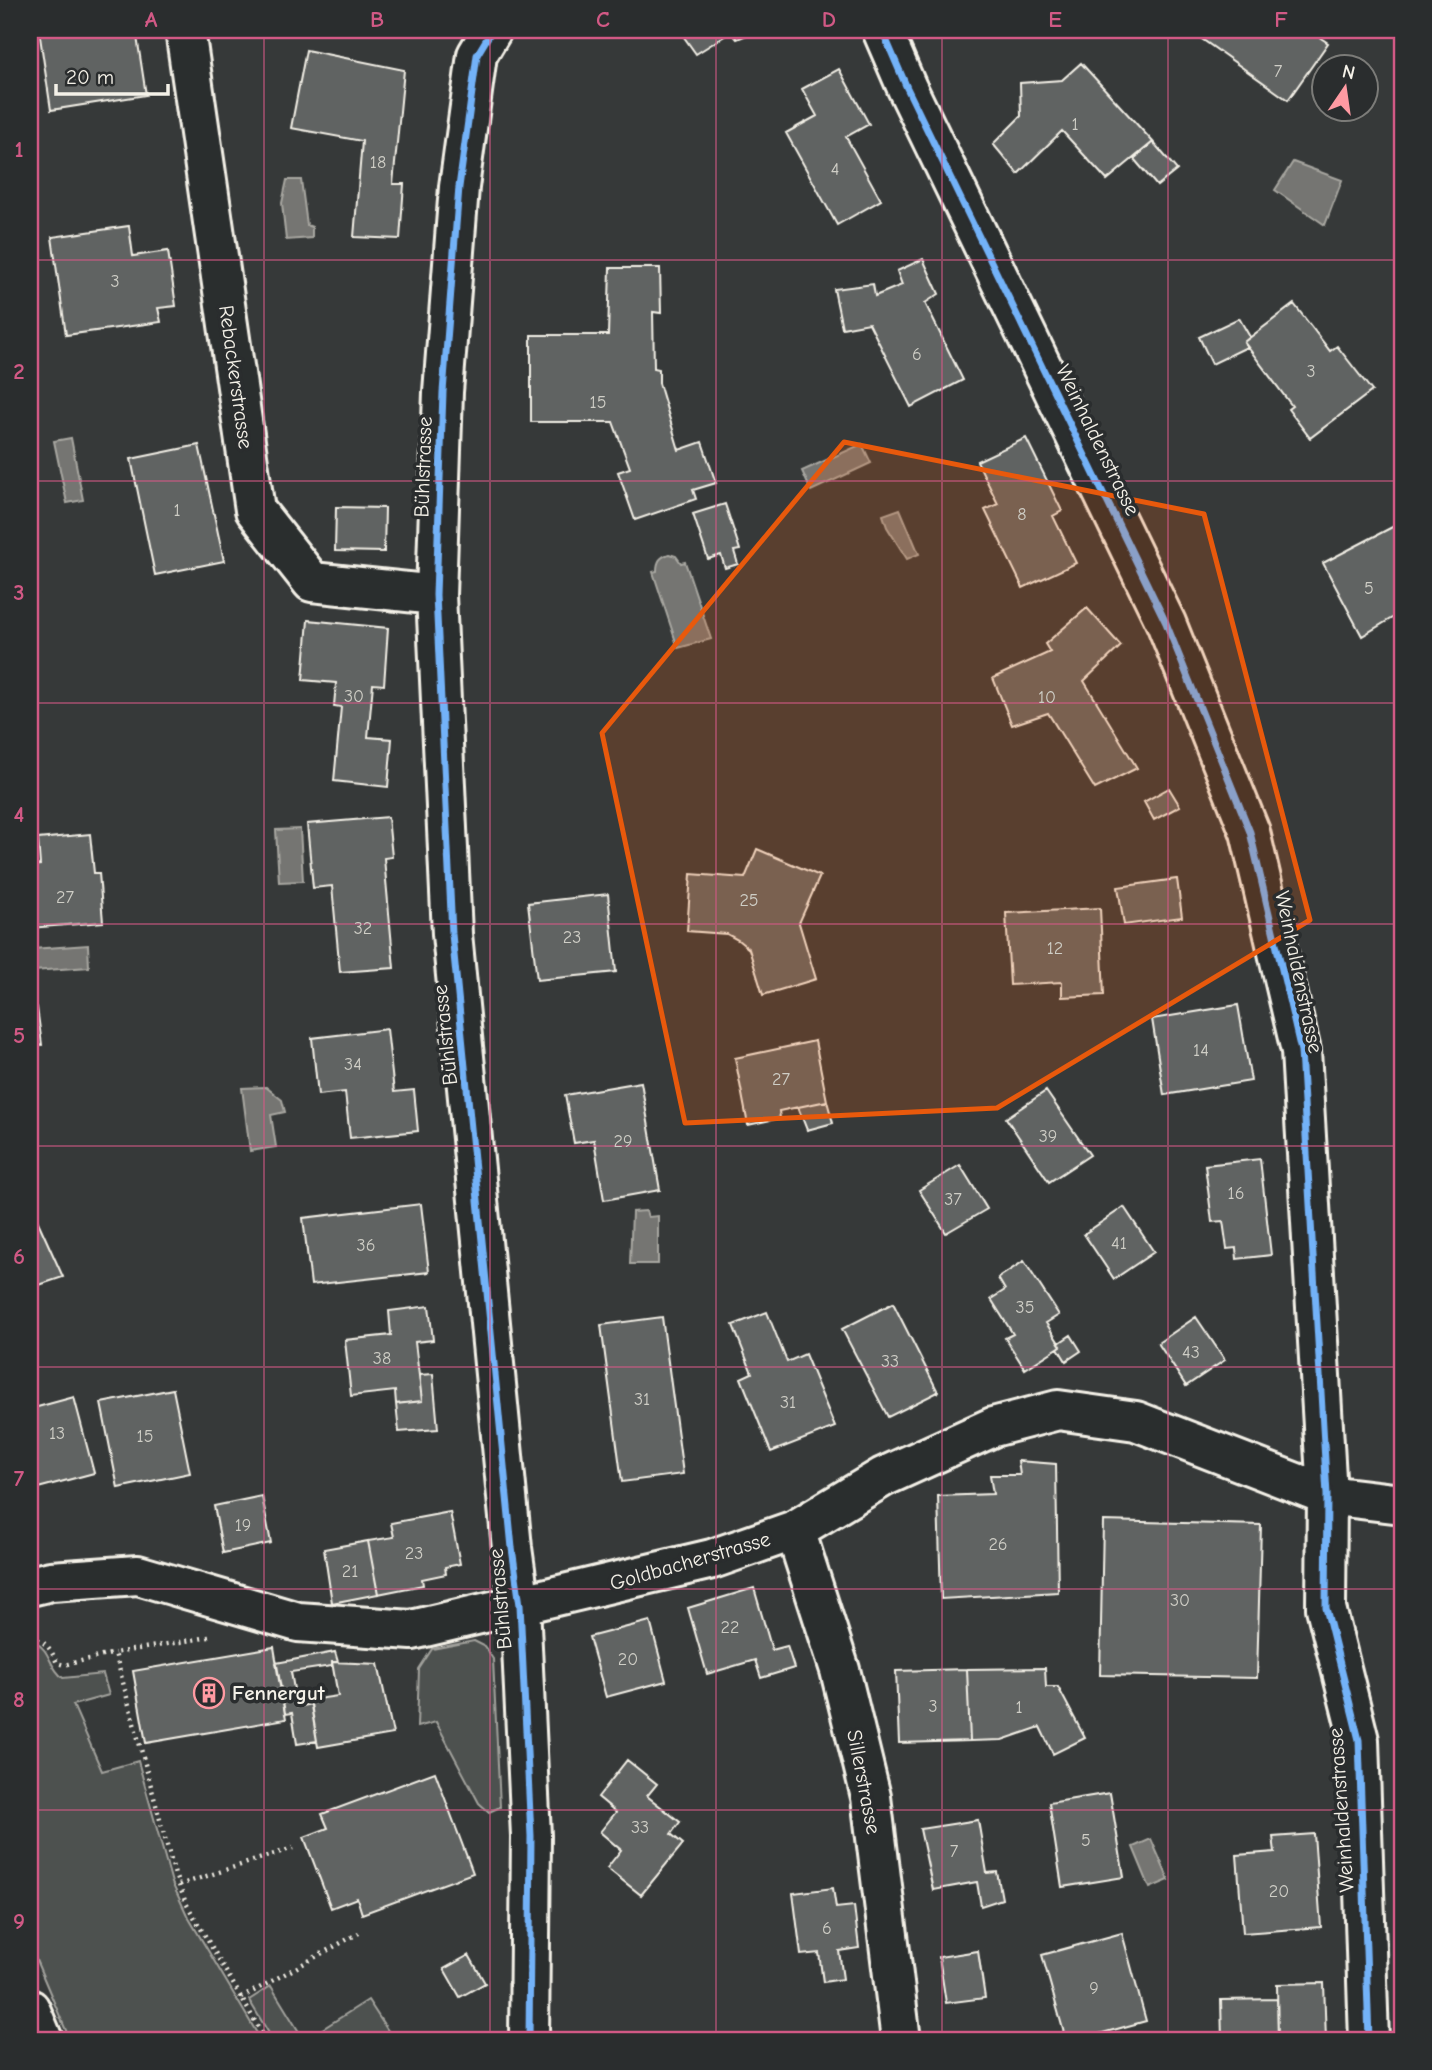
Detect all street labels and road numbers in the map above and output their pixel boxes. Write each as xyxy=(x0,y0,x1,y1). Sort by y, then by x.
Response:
street label: Rebackerstrasse xyxy=(214,304,258,450)
street label: Weinhaldenstrasse xyxy=(1051,361,1145,519)
street label: Bühlstrasse xyxy=(409,416,437,518)
street label: Weinhaldenstrasse xyxy=(1270,889,1328,1055)
street label: Bühlstrasse xyxy=(428,983,462,1087)
street label: Goldbacherstrasse xyxy=(607,1527,773,1595)
street label: Bühlstrasse xyxy=(484,1548,516,1650)
street label: Weinhaldenstrasse xyxy=(1323,1727,1359,1893)
street label: Sillerstrasse xyxy=(842,1728,886,1836)

